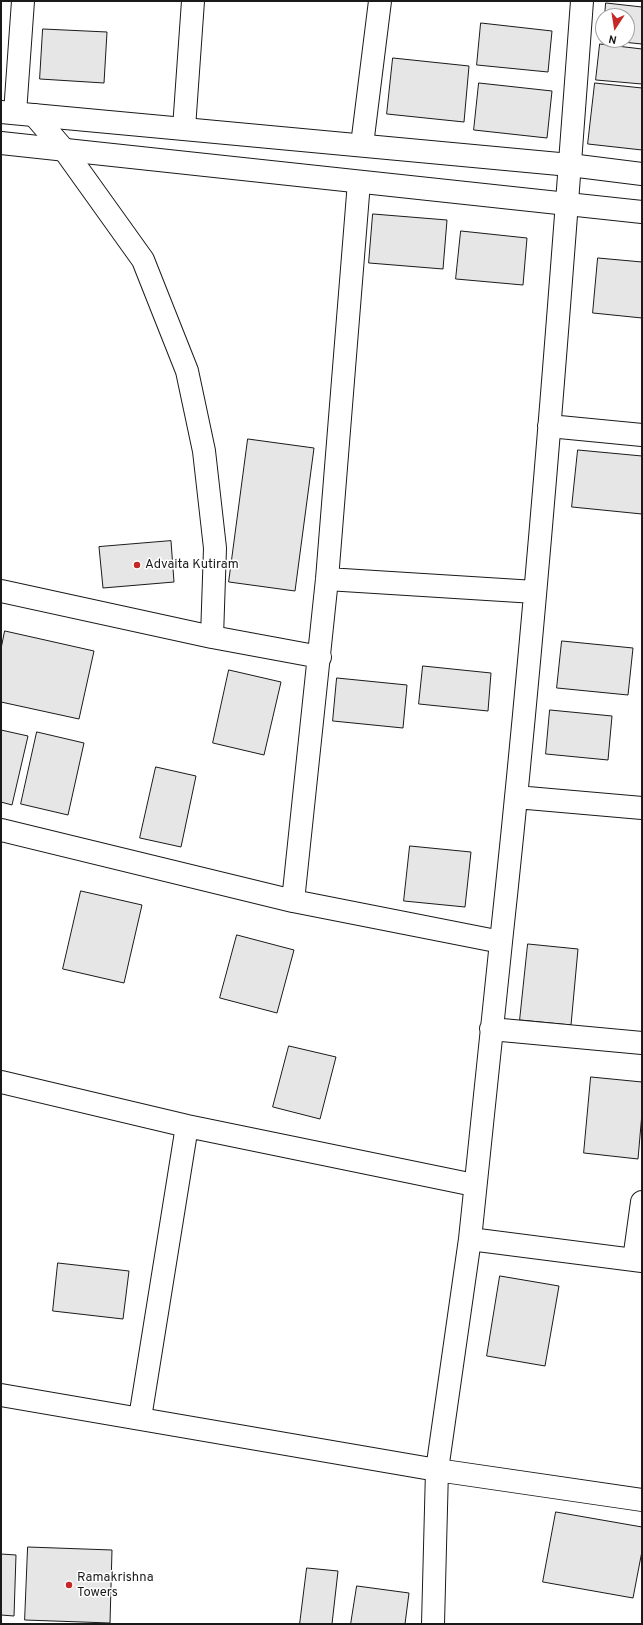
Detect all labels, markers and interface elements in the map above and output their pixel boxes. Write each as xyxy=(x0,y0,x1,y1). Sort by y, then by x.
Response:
north arrow xyxy=(595,8,635,48)
text: N xyxy=(607,31,618,46)
place label: Advaita Kutiram xyxy=(145,557,239,573)
marker: Advaita Kutiram xyxy=(132,560,142,570)
place label: Ramakrishna Towers xyxy=(77,1570,154,1601)
marker: Ramakrishna Towers xyxy=(64,1580,74,1590)

